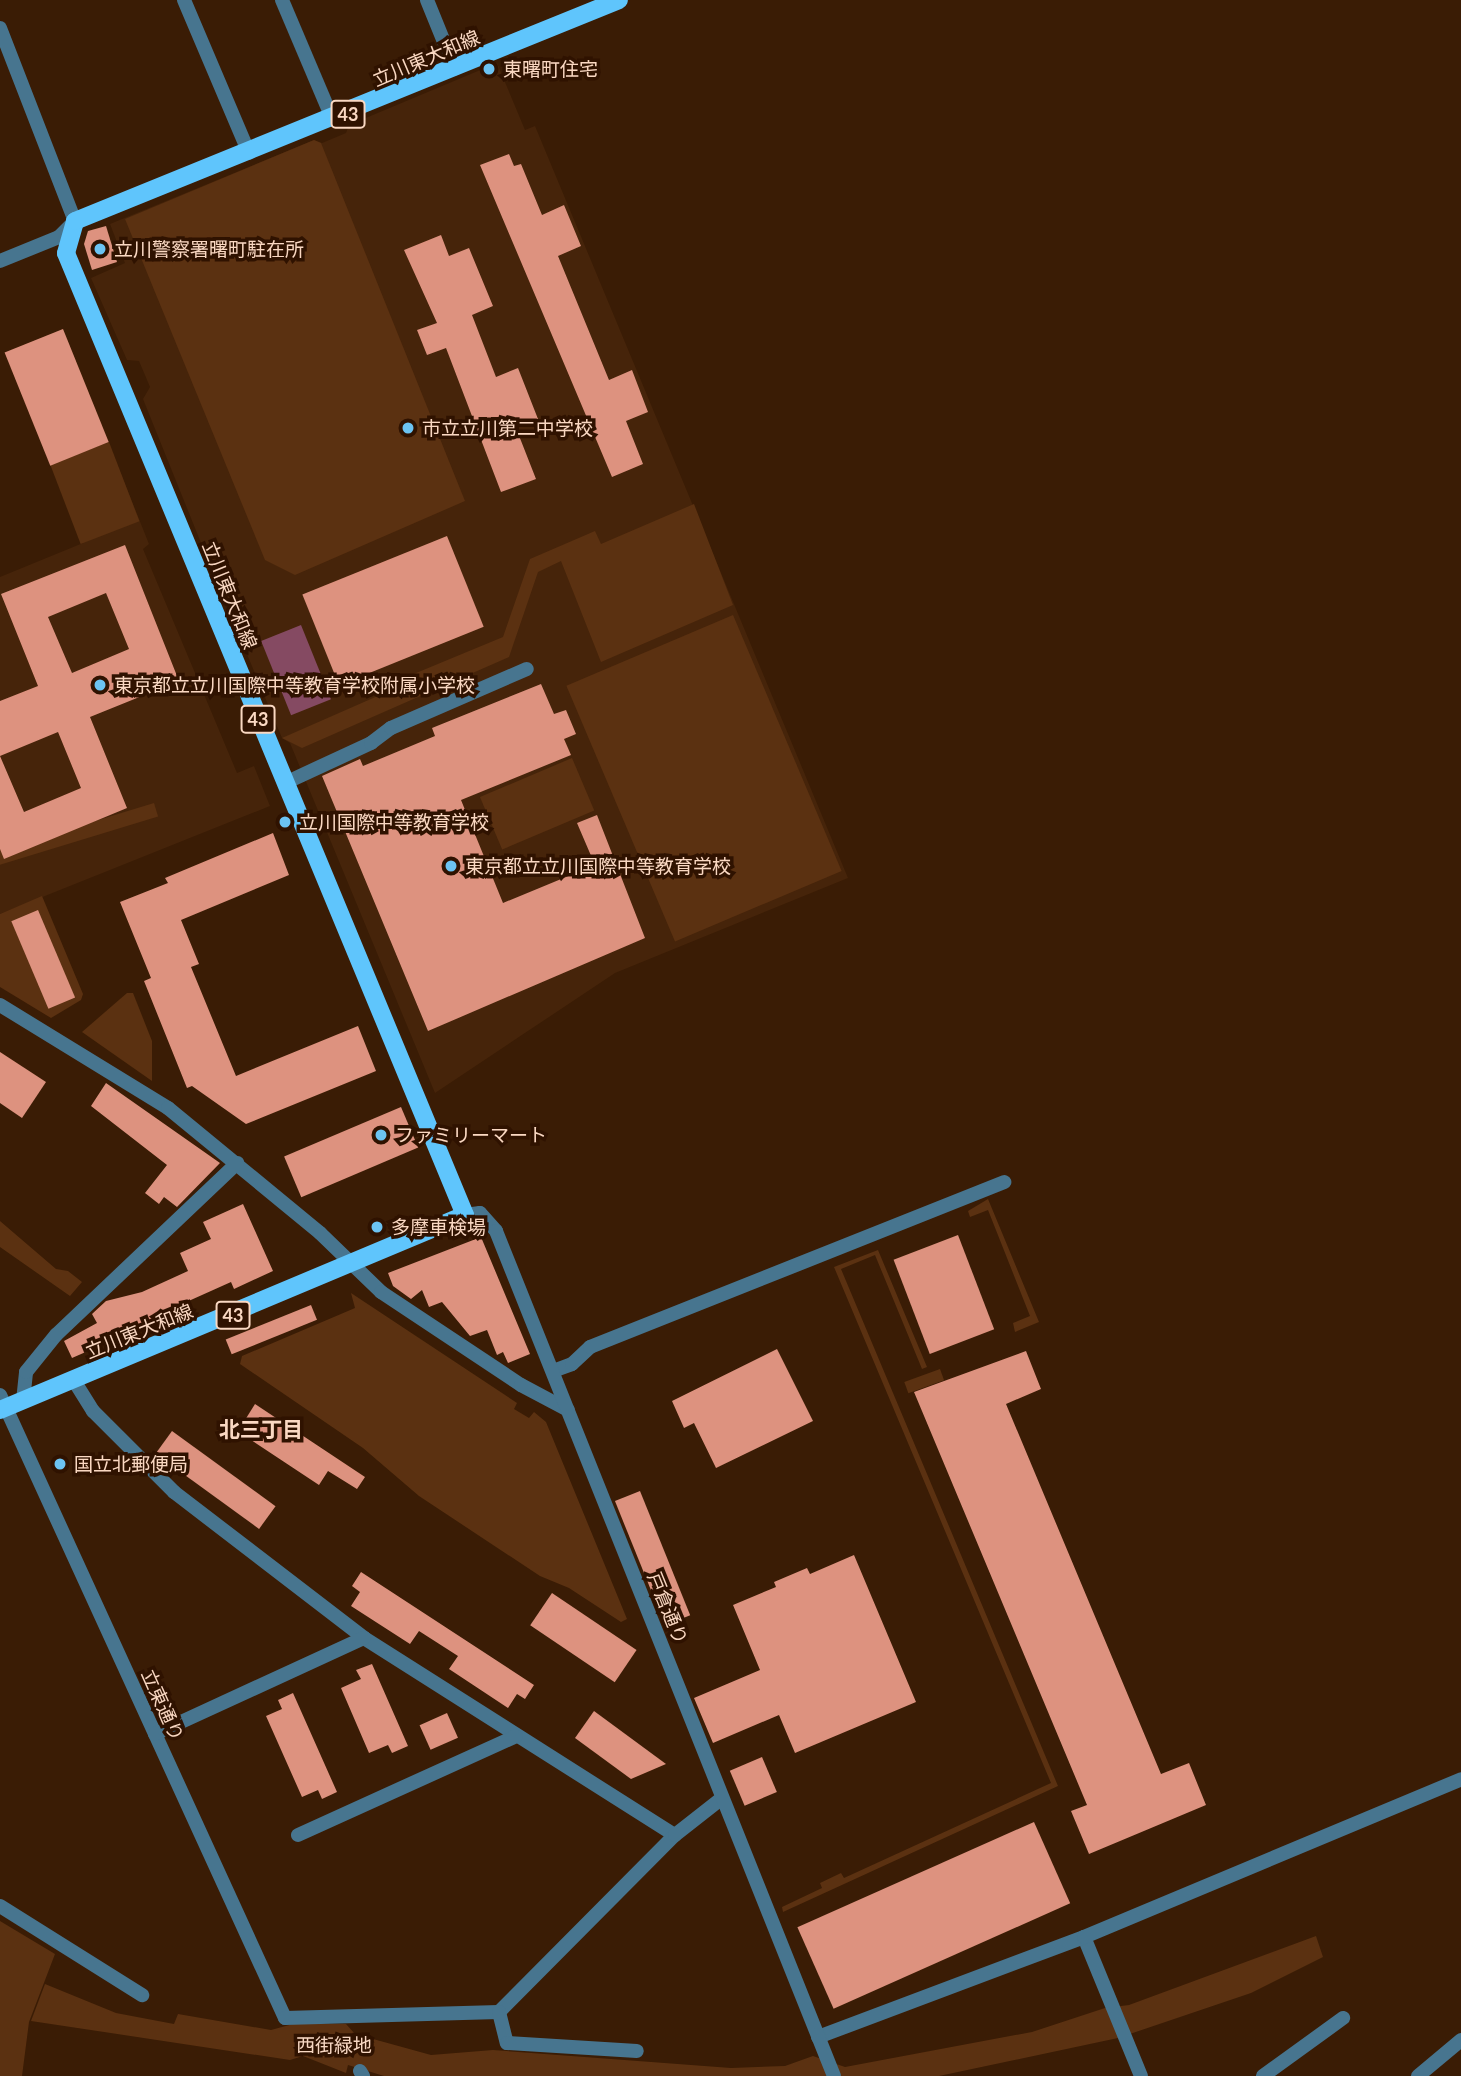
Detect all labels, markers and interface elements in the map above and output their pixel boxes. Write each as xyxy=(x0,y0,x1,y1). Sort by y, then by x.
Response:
street label: 立川東大和線 xyxy=(369,25,483,91)
place label: 東曙町住宅 xyxy=(503,58,598,80)
marker: 東曙町住宅 xyxy=(481,61,497,77)
road number: 43 xyxy=(330,100,366,128)
place label: 立川警察署曙町駐在所 xyxy=(114,238,304,260)
marker: 立川警察署曙町駐在所 xyxy=(92,241,108,257)
place label: 市立立川第二中学校 xyxy=(422,417,593,439)
marker: 市立立川第二中学校 xyxy=(400,420,416,436)
street label: 立川東大和線 xyxy=(198,538,262,652)
place label: 東京都立立川国際中等教育学校附属小学校 xyxy=(114,674,475,696)
marker: 東京都立立川国際中等教育学校附属小学校 xyxy=(92,677,108,693)
road number: 43 xyxy=(240,704,276,734)
place label: 立川国際中等教育学校 xyxy=(299,811,489,833)
marker: 立川国際中等教育学校 xyxy=(277,814,293,830)
place label: 東京都立立川国際中等教育学校 xyxy=(465,855,731,877)
marker: 東京都立立川国際中等教育学校 xyxy=(443,858,459,874)
place label: ファミリーマート xyxy=(395,1124,547,1146)
marker: ファミリーマート xyxy=(373,1127,389,1143)
place label: 多摩車検場 xyxy=(391,1216,486,1238)
marker: 多摩車検場 xyxy=(369,1219,385,1235)
street label: 立川東大和線 xyxy=(82,1299,196,1363)
road number: 43 xyxy=(216,1300,250,1330)
district label: 北三丁目 xyxy=(219,1416,303,1442)
place label: 国立北郵便局 xyxy=(74,1453,188,1475)
marker: 国立北郵便局 xyxy=(52,1456,68,1472)
street label: 戸倉通り xyxy=(643,1568,693,1648)
street label: 立東通り xyxy=(137,1666,189,1744)
park label: 西街緑地 xyxy=(296,2034,372,2056)

